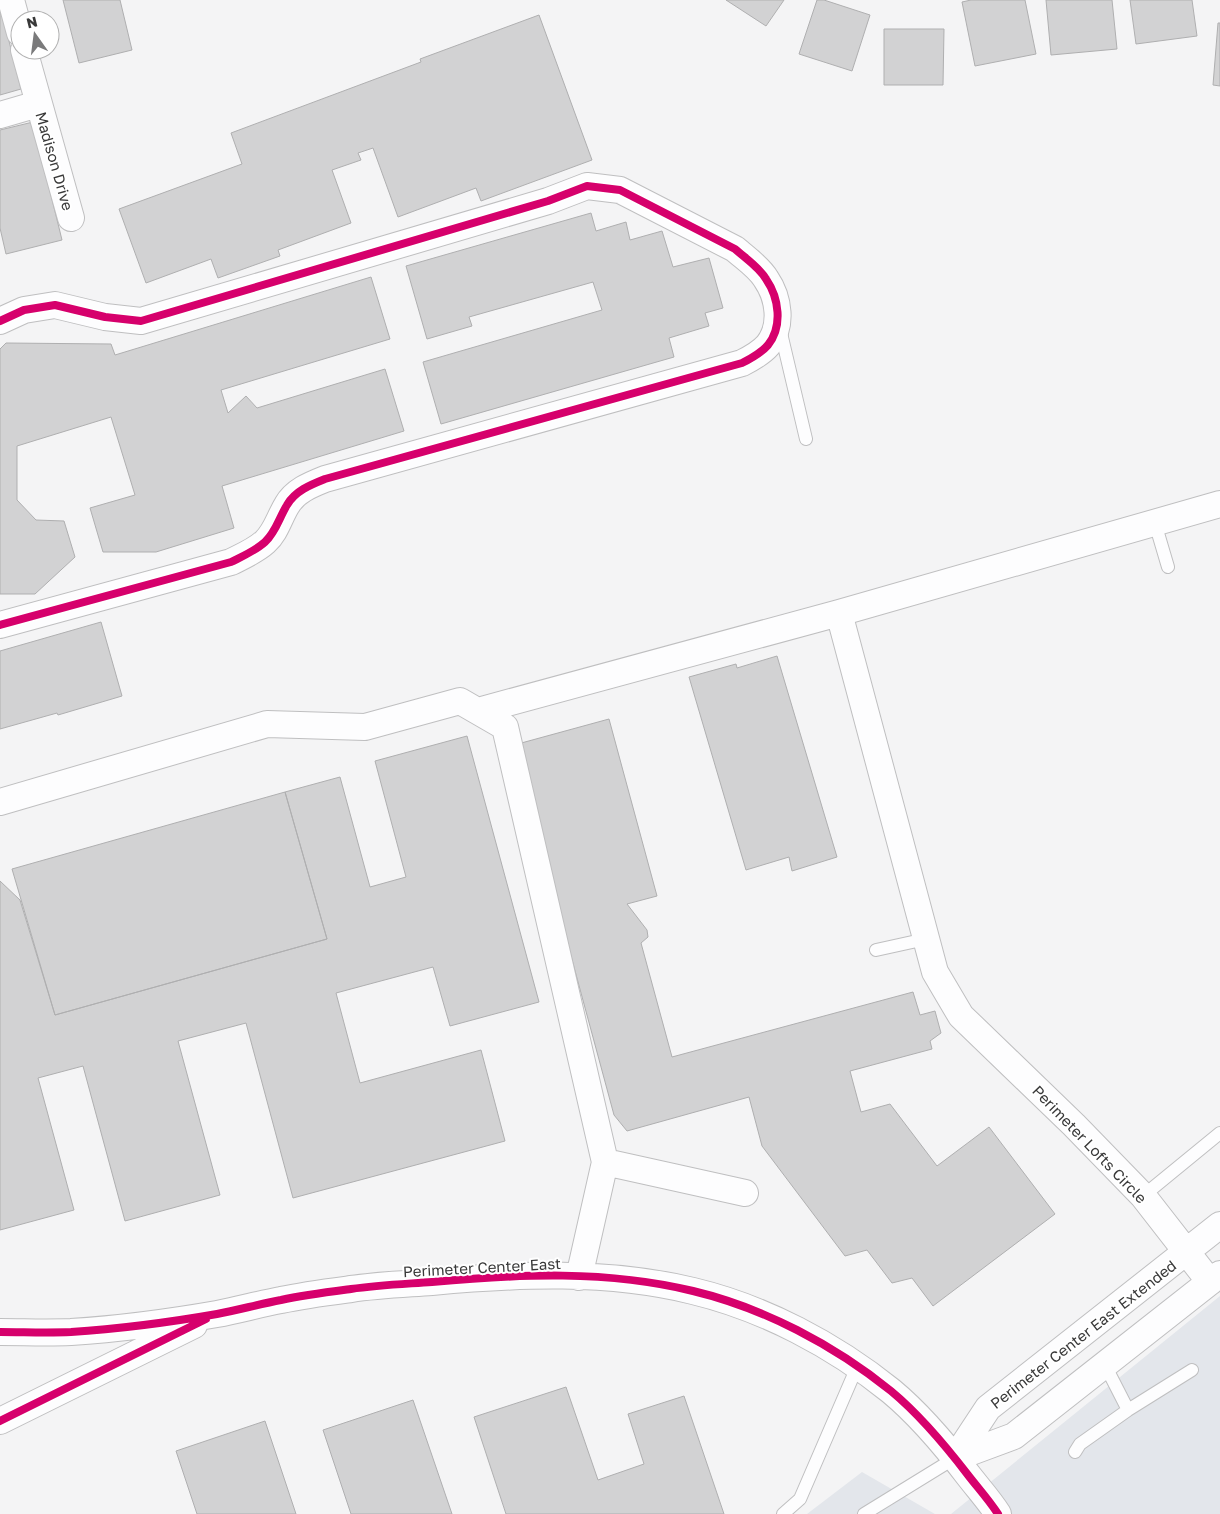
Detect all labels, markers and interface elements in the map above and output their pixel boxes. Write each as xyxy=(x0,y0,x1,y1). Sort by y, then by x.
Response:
north arrow xyxy=(10,10,60,60)
text: N xyxy=(25,12,39,31)
street label: Madison Drive xyxy=(32,110,78,213)
street label: Perimeter Lofts Circle xyxy=(1029,1081,1151,1207)
street label: Perimeter Center East xyxy=(403,1254,561,1280)
street label: Perimeter Center East Extended xyxy=(987,1256,1179,1412)

